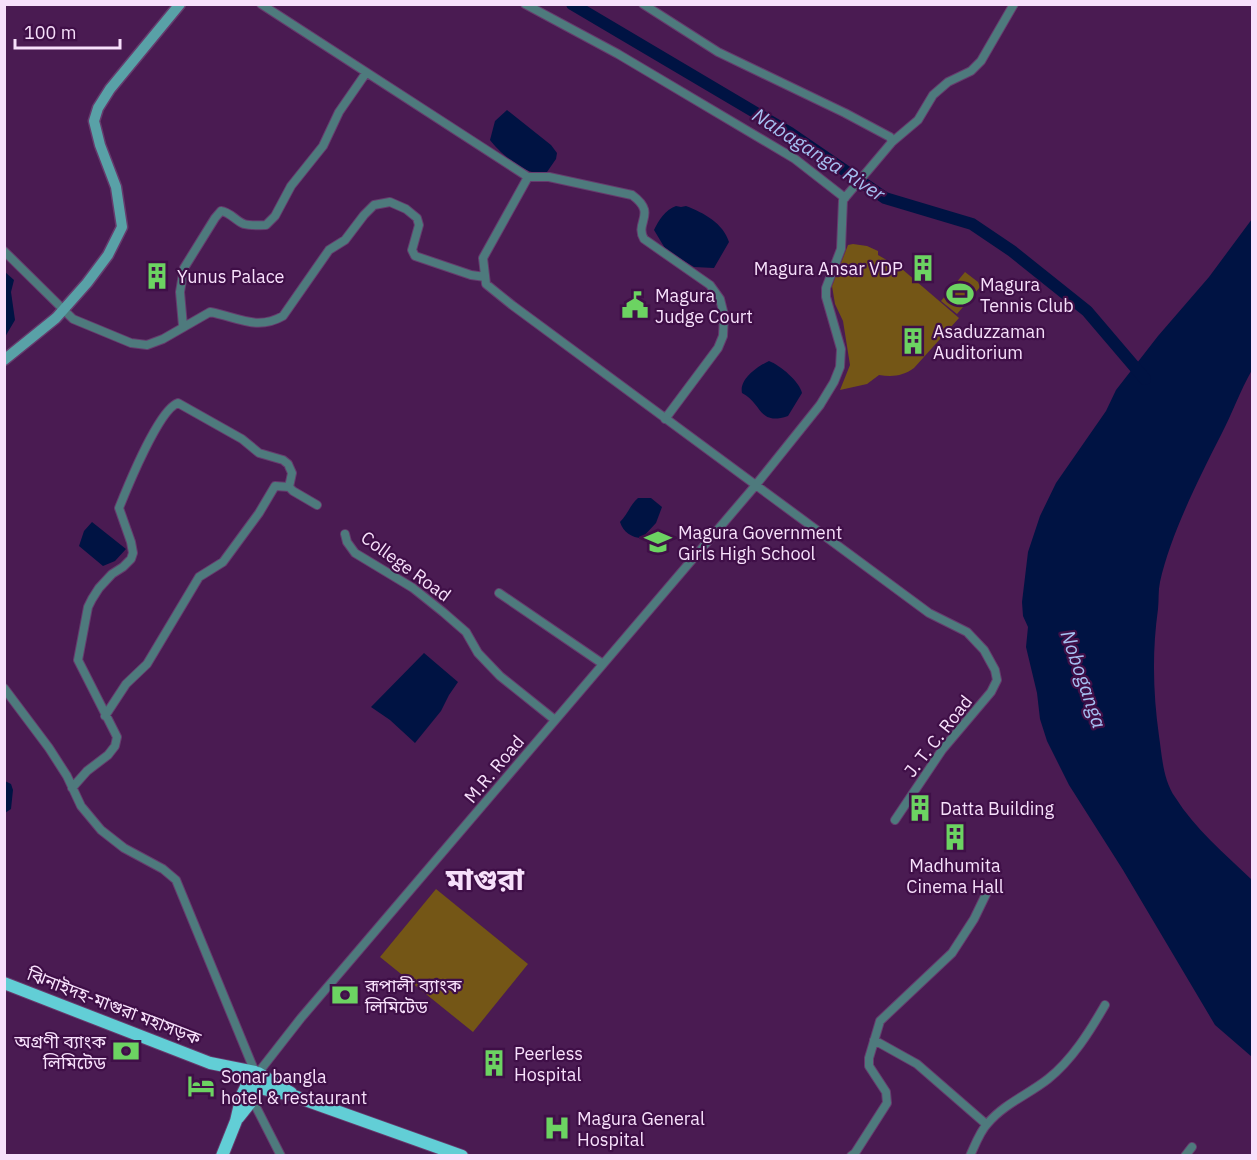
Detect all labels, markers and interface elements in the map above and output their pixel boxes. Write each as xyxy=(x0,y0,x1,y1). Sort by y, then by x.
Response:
scale bar xyxy=(15,12,120,50)
text: 100 m xyxy=(24,21,76,44)
water label: Nabaganga River xyxy=(748,101,891,207)
building icon: Magura Ansar VDP xyxy=(908,253,938,283)
place label: Magura Ansar VDP xyxy=(754,257,903,280)
building icon: Yunus Palace xyxy=(142,261,172,291)
place label: Yunus Palace xyxy=(177,265,285,288)
place label: Magura Tennis Club xyxy=(980,273,1074,317)
sports icon: Magura Tennis Club xyxy=(945,279,975,309)
place label: Magura Judge Court xyxy=(655,284,753,328)
public building icon: Magura Judge Court xyxy=(620,290,650,320)
place label: Asaduzzaman Auditorium xyxy=(933,320,1045,364)
building icon: Asaduzzaman Auditorium xyxy=(898,326,928,356)
place label: Magura Government Girls High School xyxy=(678,521,842,565)
street label: College Road xyxy=(356,526,456,606)
school or university icon: Magura Government Girls High School xyxy=(643,527,673,557)
water label: Noboganga xyxy=(1055,626,1113,732)
street label: J. T. C. Road xyxy=(899,690,977,782)
street label: M.R. Road xyxy=(459,730,529,808)
building icon: Datta Building xyxy=(905,793,935,823)
place label: Datta Building xyxy=(940,797,1055,820)
building icon: Madhumita Cinema Hall xyxy=(940,822,970,852)
place label: Madhumita Cinema Hall xyxy=(906,854,1004,898)
district label: মাগুরা xyxy=(445,859,525,898)
street label: ঝিনাইদহ-মাগুরা মহাসড়ক xyxy=(23,962,205,1050)
place label: রূপালী ব্যাংক লিমিটেড xyxy=(364,974,462,1018)
bank icon: রূপালী ব্যাংক লিমিটেড xyxy=(330,980,360,1010)
place label: অগ্রণী ব্যাংক লিমিটেড xyxy=(13,1030,106,1074)
bank icon: অগ্রণী ব্যাংক লিমিটেড xyxy=(111,1036,141,1066)
place label: Peerless Hospital xyxy=(514,1042,583,1086)
building icon: Peerless Hospital xyxy=(479,1048,509,1078)
place label: Sonar bangla hotel & restaurant xyxy=(221,1065,367,1109)
hotel icon: Sonar bangla hotel & restaurant xyxy=(186,1071,216,1101)
place label: Magura General Hospital xyxy=(577,1107,705,1151)
hospital icon: Magura General Hospital xyxy=(542,1113,572,1143)

